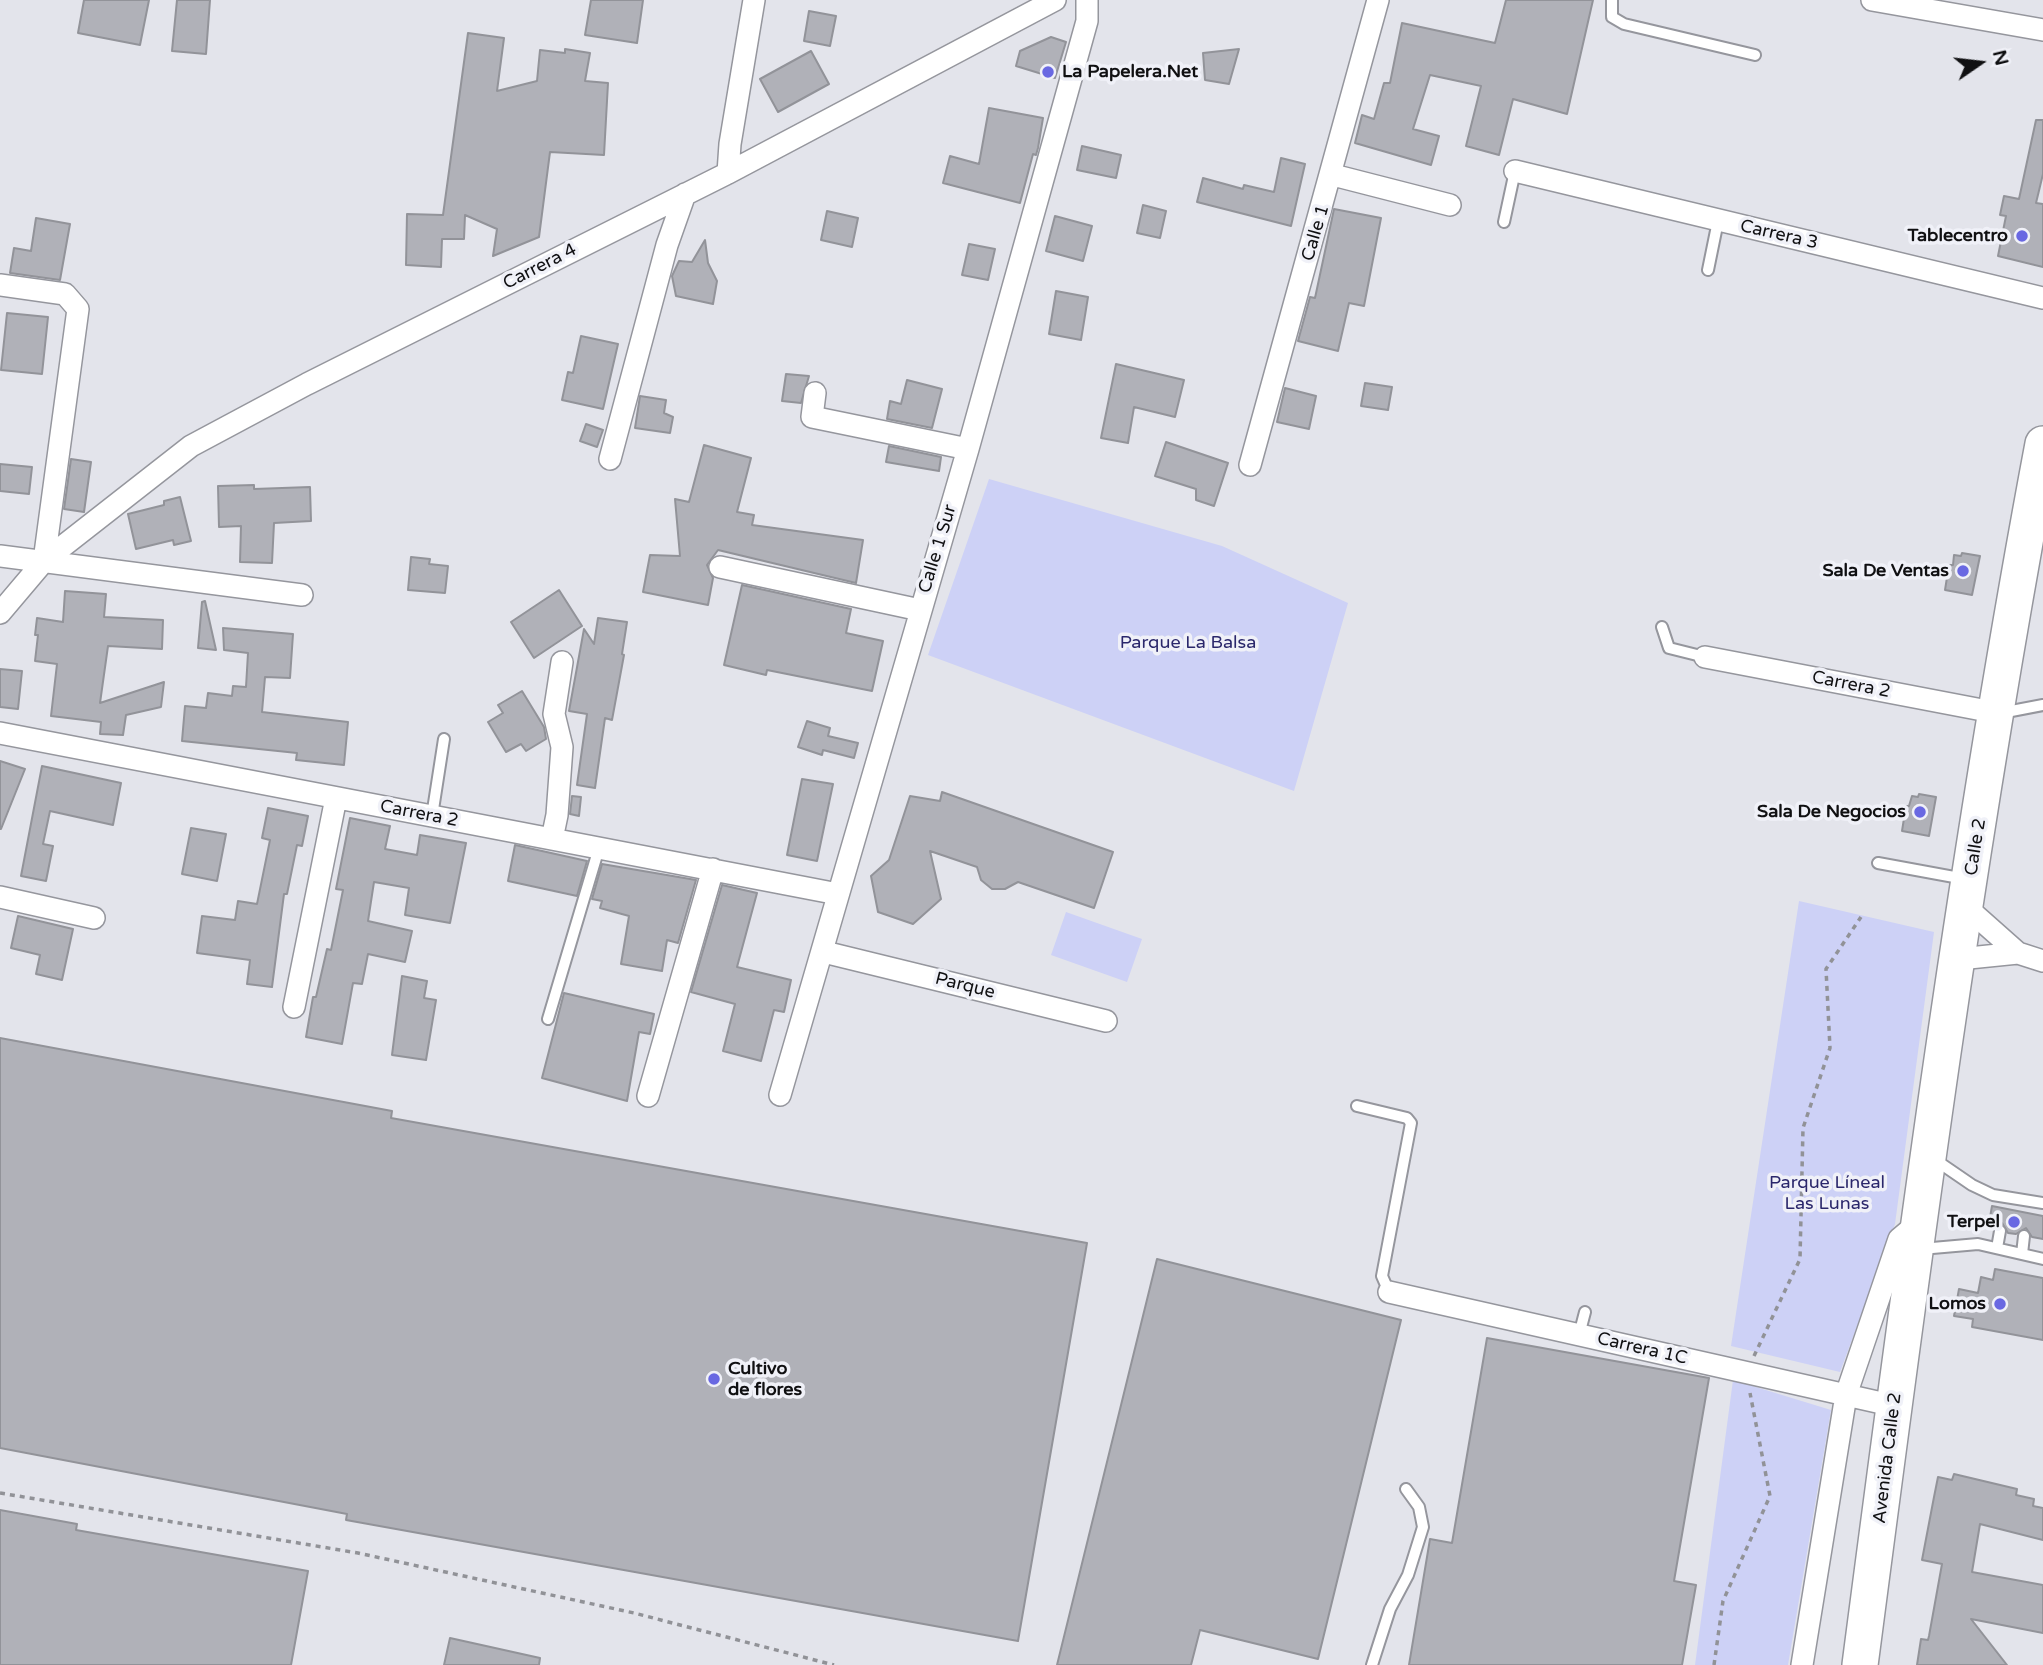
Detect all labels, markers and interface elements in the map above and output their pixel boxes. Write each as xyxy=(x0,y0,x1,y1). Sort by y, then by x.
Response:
north arrow xyxy=(1945,28,2015,98)
text: N xyxy=(1988,48,2013,68)
place label: La Papelera.Net xyxy=(1062,61,1198,83)
marker: La Papelera.Net xyxy=(1040,64,1056,80)
street label: Calle 1 xyxy=(1298,202,1334,264)
street label: Carrera 3 xyxy=(1738,216,1820,254)
place label: Tablecentro xyxy=(1907,225,2008,247)
marker: Tablecentro xyxy=(2014,228,2030,244)
street label: Carrera 4 xyxy=(500,239,580,295)
street label: Calle 1 Sur xyxy=(914,502,962,596)
place label: Sala De Ventas xyxy=(1822,560,1949,582)
marker: Sala De Ventas xyxy=(1955,563,1971,579)
park label: Parque La Balsa xyxy=(1120,632,1256,654)
street label: Carrera 2 xyxy=(1810,667,1892,703)
street label: Carrera 2 xyxy=(378,796,460,832)
place label: Sala De Negocios xyxy=(1757,801,1906,823)
marker: Sala De Negocios xyxy=(1912,804,1928,820)
street label: Calle 2 xyxy=(1961,817,1991,877)
street label: Parque xyxy=(933,968,997,1004)
park label: Parque Líneal Las Lunas xyxy=(1769,1172,1885,1214)
place label: Terpel xyxy=(1947,1211,2000,1233)
marker: Terpel xyxy=(2006,1214,2022,1230)
place label: Lomos xyxy=(1929,1293,1986,1315)
marker: Lomos xyxy=(1992,1296,2008,1312)
street label: Carrera 1C xyxy=(1595,1328,1689,1370)
place label: Cultivo de flores xyxy=(728,1358,802,1400)
marker: Cultivo de flores xyxy=(706,1371,722,1387)
street label: Avenida Calle 2 xyxy=(1869,1391,1907,1525)

